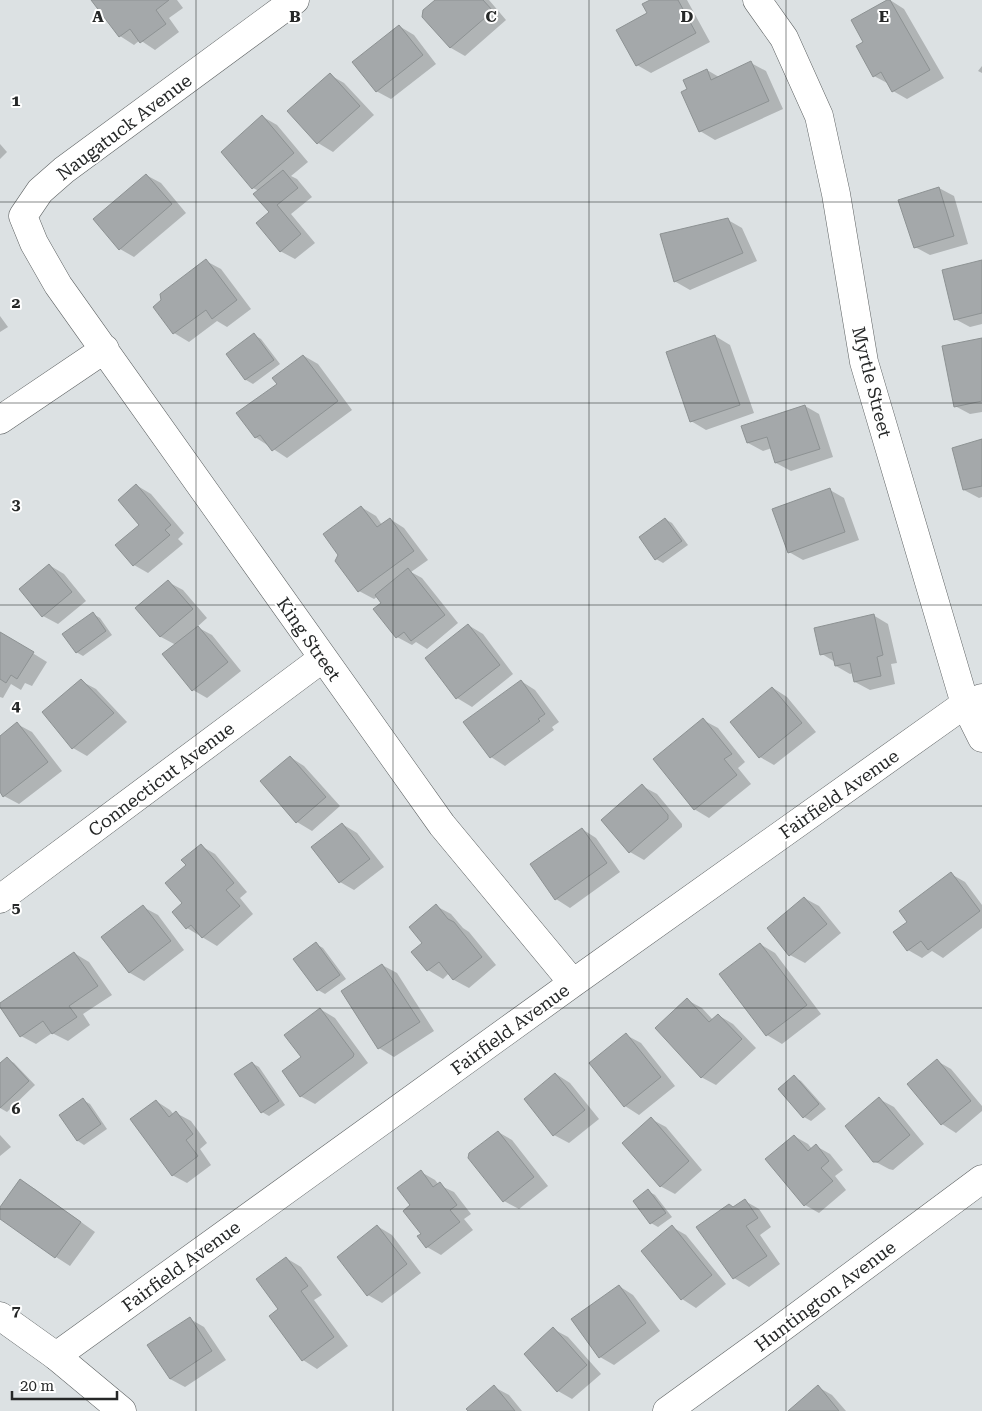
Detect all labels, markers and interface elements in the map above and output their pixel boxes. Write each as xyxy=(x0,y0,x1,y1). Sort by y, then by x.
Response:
text: A xyxy=(92,7,104,26)
text: B xyxy=(289,7,301,26)
text: C xyxy=(485,7,497,26)
text: D xyxy=(681,7,694,26)
text: E xyxy=(879,7,889,26)
street label: Naugatuck Avenue xyxy=(53,69,196,184)
text: 1 xyxy=(12,91,21,110)
text: 2 xyxy=(12,293,21,312)
street label: Myrtle Street xyxy=(848,324,896,440)
text: 3 xyxy=(12,495,21,514)
street label: King Street xyxy=(273,593,346,685)
text: 4 xyxy=(12,696,21,715)
street label: Connecticut Avenue xyxy=(84,717,238,841)
street label: Fairfield Avenue xyxy=(775,745,903,843)
text: 5 xyxy=(12,898,21,917)
street label: Fairfield Avenue xyxy=(447,979,573,1079)
text: 6 xyxy=(12,1099,21,1118)
street label: Fairfield Avenue xyxy=(118,1216,244,1316)
street label: Huntington Avenue xyxy=(751,1236,900,1356)
text: 7 xyxy=(12,1301,21,1320)
scale bar xyxy=(12,1368,118,1400)
text: 20 m xyxy=(20,1377,55,1395)

